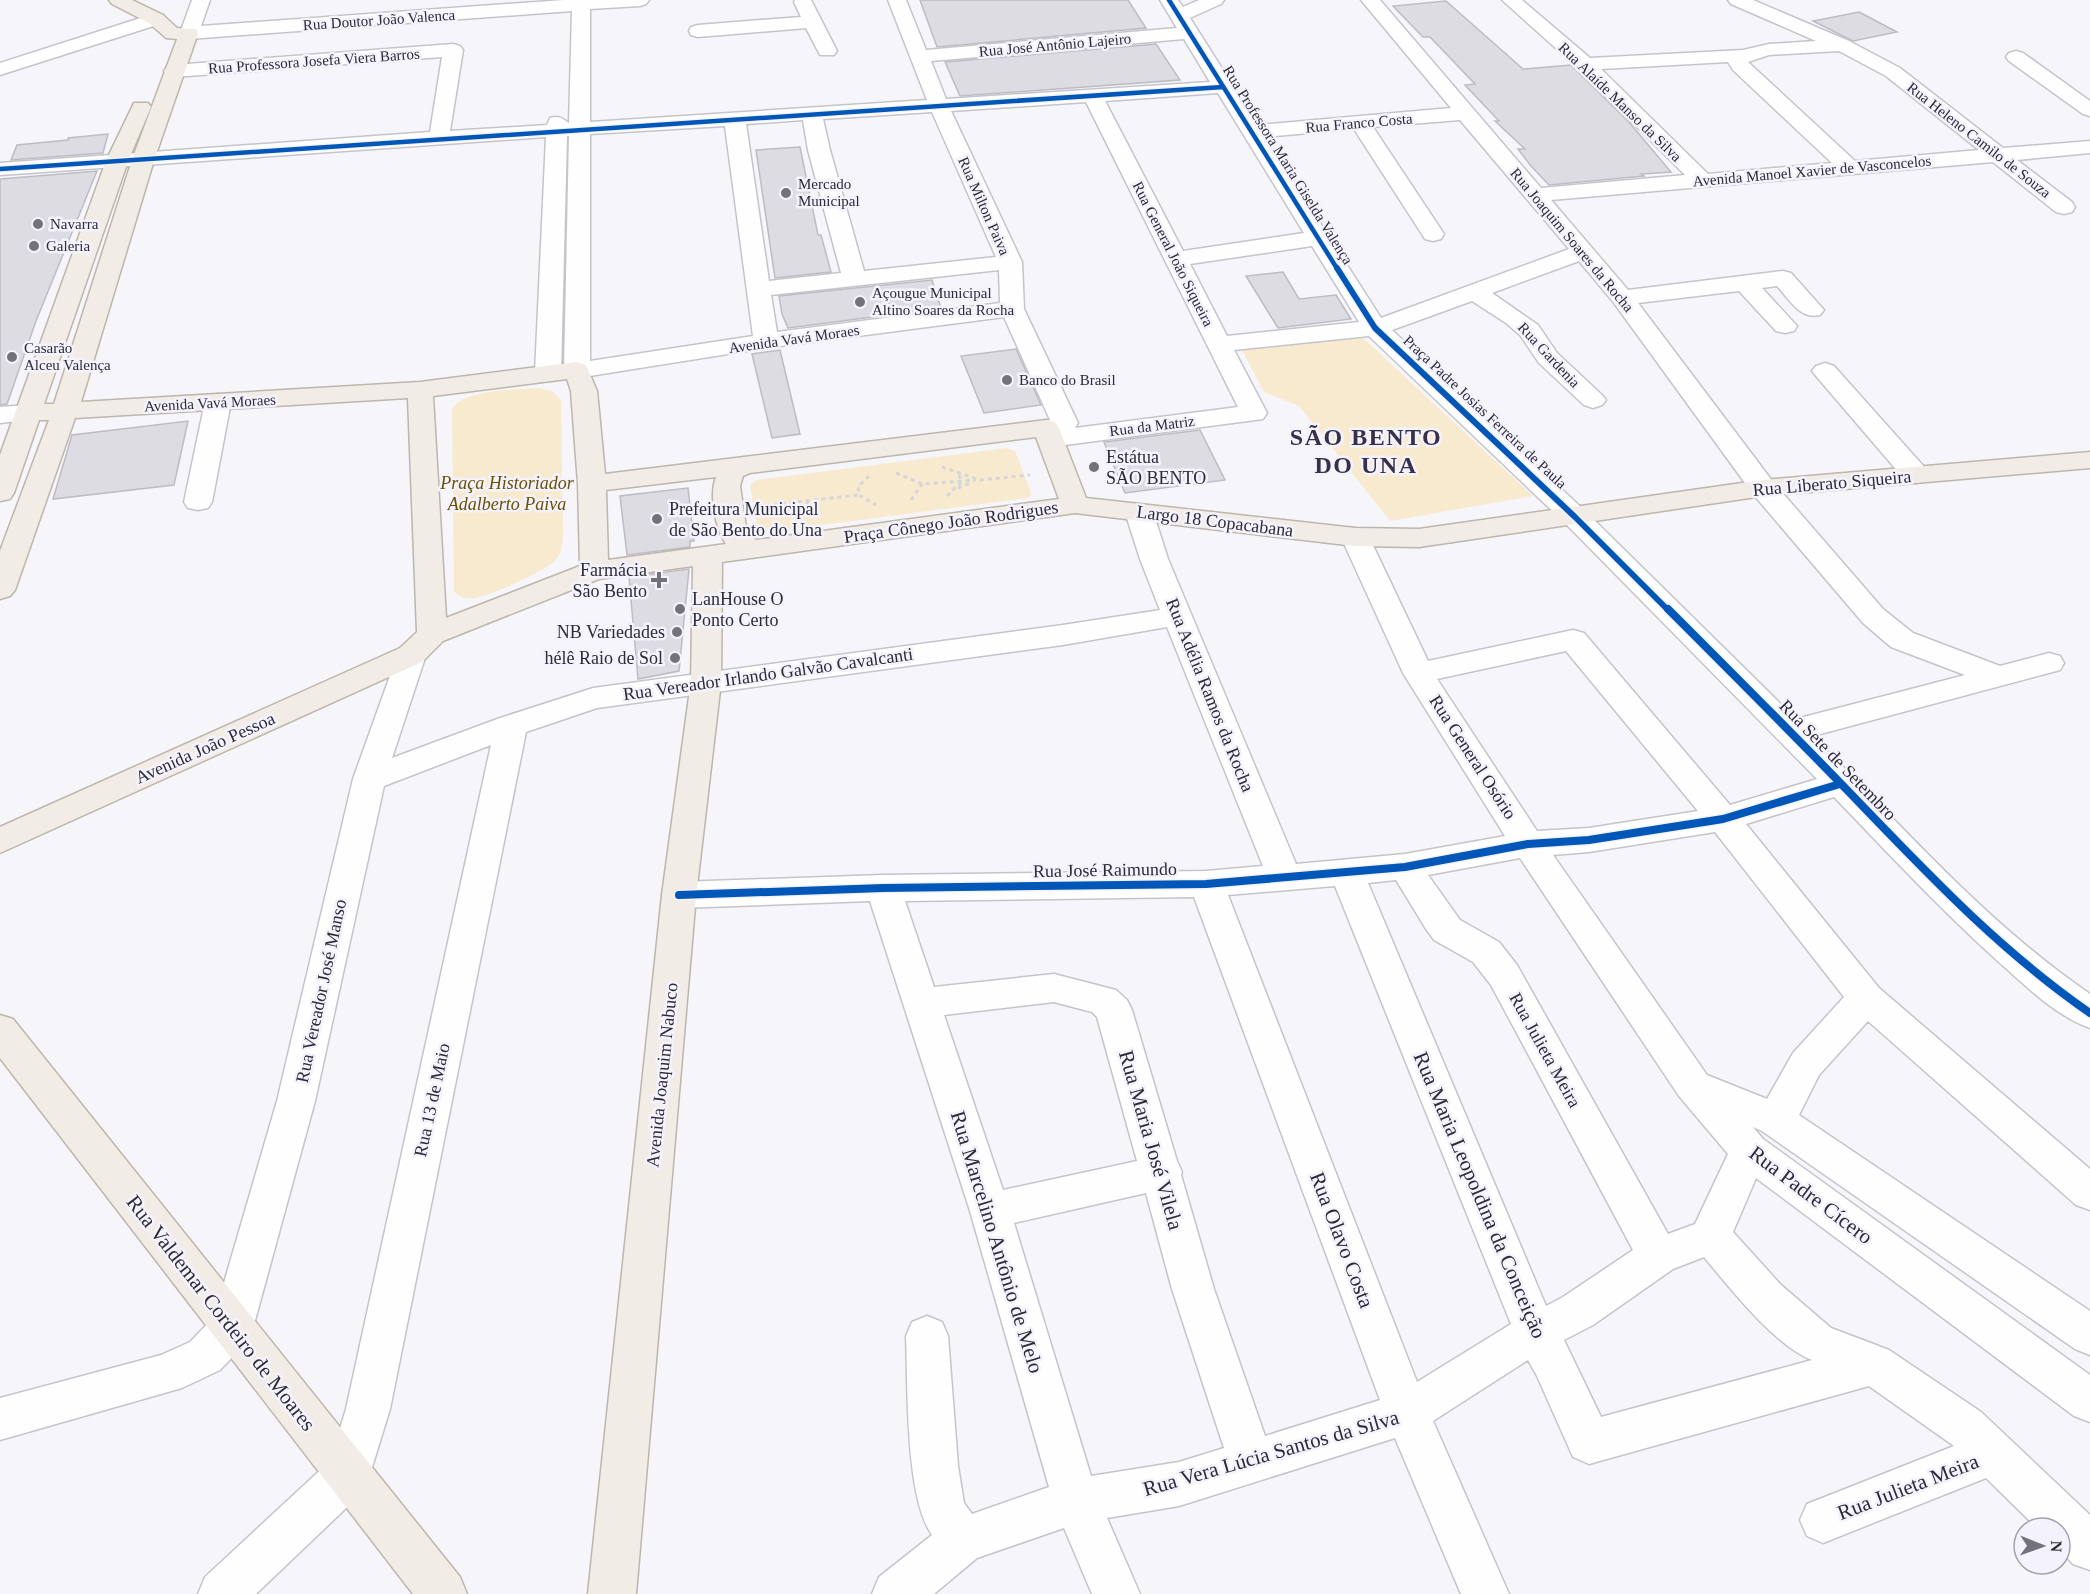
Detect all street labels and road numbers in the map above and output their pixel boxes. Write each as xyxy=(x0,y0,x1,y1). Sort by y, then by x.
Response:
street label: Rua Doutor João Valenca xyxy=(302,7,456,33)
street label: Rua José Antônio Lajeiro xyxy=(978,30,1132,60)
street label: Rua Alaíde Manso da Silva xyxy=(1555,39,1685,165)
street label: Rua Professora Josefa Viera Barros xyxy=(208,46,421,76)
street label: Rua Professora Maria Giselda Valença xyxy=(1220,63,1356,268)
street label: Rua Heleno Camilo de Souza xyxy=(1904,79,2054,201)
street label: Rua Franco Costa xyxy=(1305,110,1414,136)
street label: Avenida Manoel Xavier de Vasconcelos xyxy=(1692,153,1932,189)
street label: Rua Milton Paiva xyxy=(955,154,1013,258)
street label: Rua Joaquim Soares da Rocha xyxy=(1507,165,1637,315)
street label: Rua General João Siqueira xyxy=(1129,179,1217,329)
street label: Rua Gardenia xyxy=(1515,319,1583,391)
street label: Avenida Vavá Moraes xyxy=(728,322,861,356)
street label: Praça Padre Josias Ferreira de Paula xyxy=(1400,332,1570,492)
street label: Avenida Vavá Moraes xyxy=(144,392,276,414)
street label: Rua da Matriz xyxy=(1108,413,1196,439)
street label: Rua Liberato Siqueira xyxy=(1752,466,1912,500)
street label: Praça Cônego João Rodrigues xyxy=(842,497,1060,547)
street label: Largo 18 Copacabana xyxy=(1136,501,1294,541)
street label: Rua Adélia Ramos da Rocha xyxy=(1162,595,1258,795)
street label: Rua Vereador Irlando Galvão Cavalcanti xyxy=(622,644,914,704)
street label: Rua General Osório xyxy=(1425,691,1521,823)
street label: Rua Sete de Setembro xyxy=(1775,696,1901,824)
street label: Avenida João Pessoa xyxy=(132,708,278,788)
street label: Rua José Raimundo xyxy=(1033,859,1177,881)
street label: Rua Vereador José Manso xyxy=(292,897,350,1085)
street label: Avenida Joaquim Nabuco xyxy=(642,982,682,1168)
street label: Rua Julieta Meira xyxy=(1505,989,1585,1111)
street label: Rua 13 de Maio xyxy=(410,1041,454,1159)
street label: Rua Maria José Vilela xyxy=(1114,1048,1188,1233)
street label: Rua Maria Leopoldina da Conceição xyxy=(1409,1048,1551,1342)
street label: Rua Marcelino Antônio de Melo xyxy=(946,1108,1048,1376)
street label: Rua Padre Cícero xyxy=(1745,1141,1877,1249)
street label: Rua Olavo Costa xyxy=(1305,1169,1379,1312)
street label: Rua Valdemar Cordeiro de Moares xyxy=(122,1190,320,1436)
street label: Rua Vera Lúcia Santos da Silva xyxy=(1140,1405,1402,1501)
street label: Rua Julieta Meira xyxy=(1834,1449,1983,1525)

